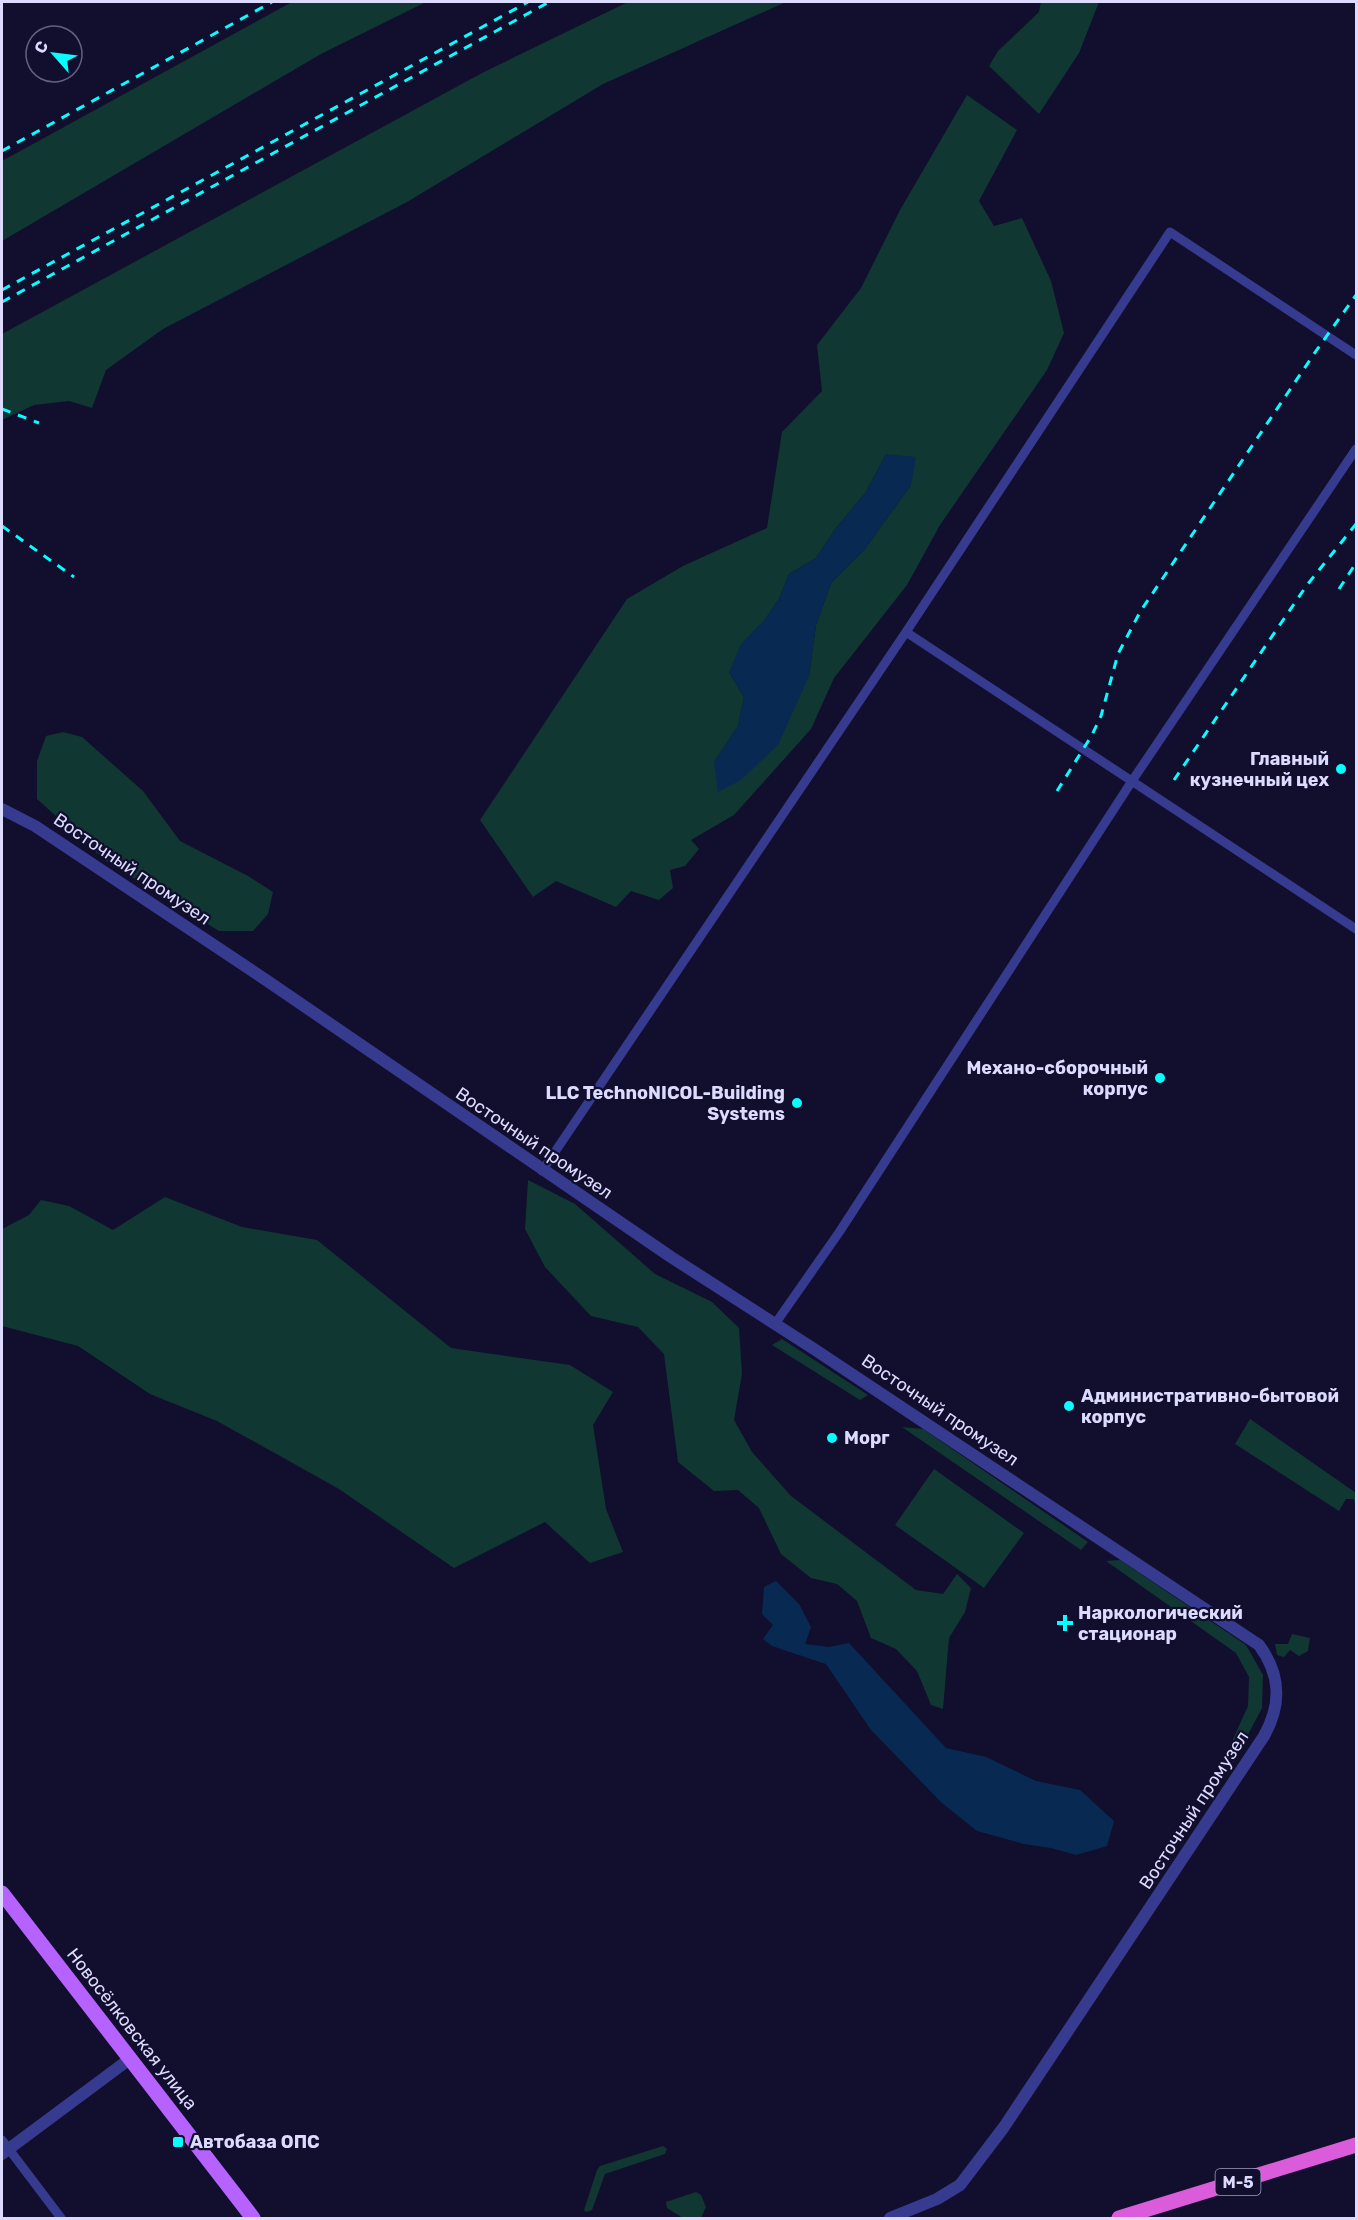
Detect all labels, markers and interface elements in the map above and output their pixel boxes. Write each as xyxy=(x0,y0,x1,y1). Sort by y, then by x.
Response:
north arrow xyxy=(24,24,84,84)
text: С xyxy=(30,38,52,57)
place label: Главный кузнечный цех xyxy=(1190,748,1329,791)
marker: Главный кузнечный цех xyxy=(1334,762,1348,776)
street label: Восточный промузел xyxy=(49,808,215,930)
place label: Механо-сборочный корпус xyxy=(966,1057,1148,1100)
marker: Механо-сборочный корпус xyxy=(1153,1071,1167,1085)
street label: Восточный промузел xyxy=(451,1082,617,1204)
place label: LLC TechnoNICOL-Building Systems xyxy=(545,1082,785,1125)
marker: LLC TechnoNICOL-Building Systems xyxy=(790,1096,804,1110)
street label: Восточный промузел xyxy=(857,1349,1023,1471)
place label: Административно-бытовой корпус xyxy=(1081,1385,1339,1428)
marker: Административно-бытовой корпус xyxy=(1062,1399,1076,1413)
place label: Морг xyxy=(844,1427,890,1449)
marker: Морг xyxy=(825,1431,839,1445)
place label: Наркологический стационар xyxy=(1078,1602,1243,1645)
marker: Наркологический стационар xyxy=(1056,1614,1074,1632)
street label: Восточный промузел xyxy=(1135,1727,1253,1893)
street label: Новосёлковская улица xyxy=(62,1944,202,2114)
place label: Автобаза ОПС xyxy=(190,2131,320,2153)
marker: Автобаза ОПС xyxy=(171,2135,185,2149)
road number: М-5 xyxy=(1216,2169,1260,2195)

